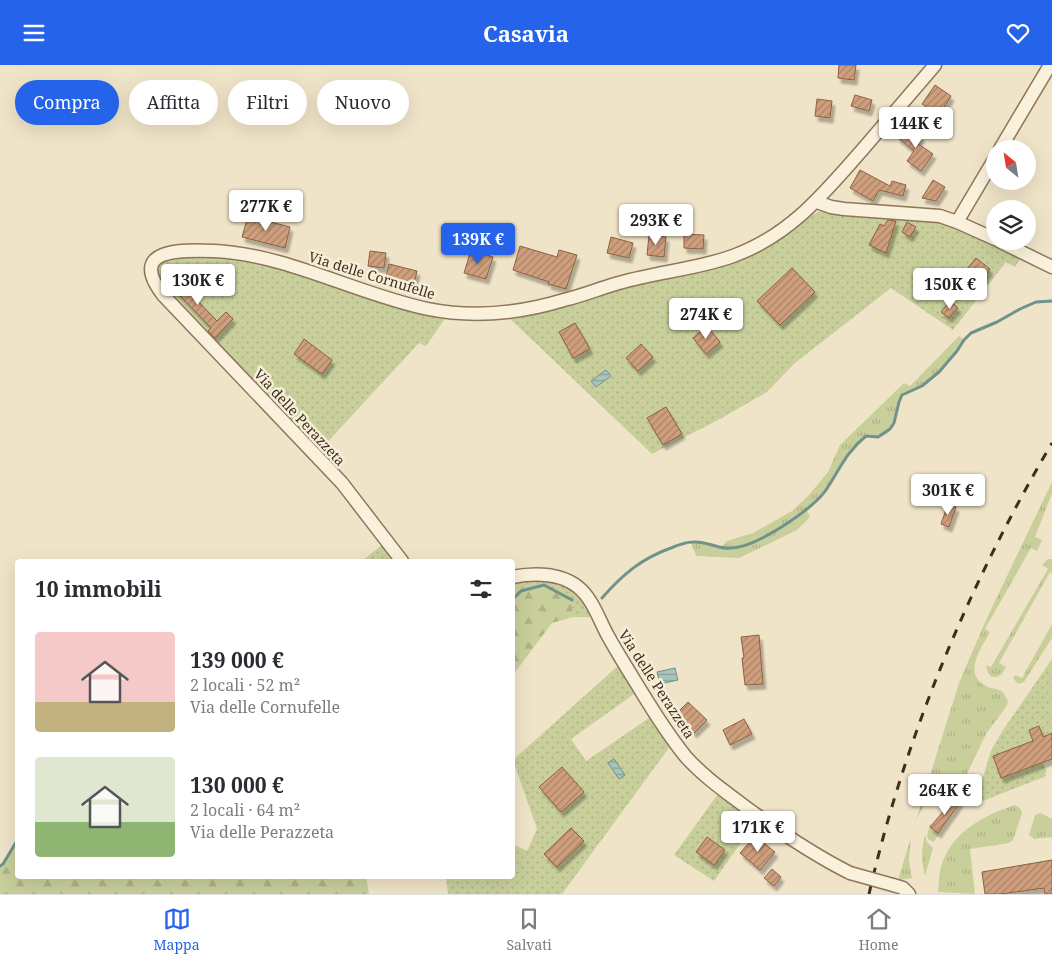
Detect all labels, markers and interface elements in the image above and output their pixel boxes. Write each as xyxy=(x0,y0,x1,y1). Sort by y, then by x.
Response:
text: Casavia xyxy=(483,18,569,48)
icon: menu xyxy=(20,19,48,47)
icon: heart xyxy=(1004,19,1032,47)
chip: Compra xyxy=(15,80,119,125)
chip: Affitta xyxy=(129,80,218,125)
chip: Filtri xyxy=(228,80,307,125)
chip: Nuovo xyxy=(317,80,409,125)
pin: 144K € xyxy=(875,107,957,149)
text: 144K € xyxy=(890,112,942,134)
north arrow xyxy=(986,140,1036,190)
map controls xyxy=(986,140,1036,250)
pin: 277K € xyxy=(225,189,307,232)
text: 277K € xyxy=(240,195,292,217)
button: layers xyxy=(986,200,1036,250)
pin: 293K € xyxy=(615,203,697,246)
text: 293K € xyxy=(630,209,682,231)
pin: 139K € xyxy=(437,223,519,265)
text: 139K € xyxy=(452,228,504,250)
street label: Via delle Cornufelle xyxy=(306,247,438,303)
pin: 130K € xyxy=(157,263,239,306)
pin: 150K € xyxy=(909,267,991,310)
text: 130K € xyxy=(172,269,224,291)
text: 150K € xyxy=(924,273,976,295)
pin: 274K € xyxy=(665,297,747,340)
text: 274K € xyxy=(680,303,732,325)
street label: Via delle Perazzeta xyxy=(250,364,350,470)
pin: 301K € xyxy=(907,473,989,516)
text: 301K € xyxy=(922,479,974,501)
text: 10 immobili xyxy=(35,575,162,603)
icon: filters xyxy=(467,575,495,603)
street label: Via delle Perazzeta xyxy=(615,626,699,742)
text: 139 000 € xyxy=(190,646,284,674)
icon: home xyxy=(75,652,135,712)
text: 2 locali · 52 m² xyxy=(190,674,300,696)
text: Via delle Cornufelle xyxy=(190,696,340,718)
text: 130 000 € xyxy=(190,771,284,799)
pin: 264K € xyxy=(904,773,986,816)
icon: home xyxy=(75,777,135,837)
text: 264K € xyxy=(919,779,971,801)
text: 2 locali · 64 m² xyxy=(190,799,300,821)
pin: 171K € xyxy=(717,811,799,853)
text: 171K € xyxy=(732,816,784,838)
text: Via delle Perazzeta xyxy=(190,821,334,843)
tab: Mappa xyxy=(153,905,200,954)
tab: Salvati xyxy=(506,905,552,954)
tab: Home xyxy=(859,905,899,954)

